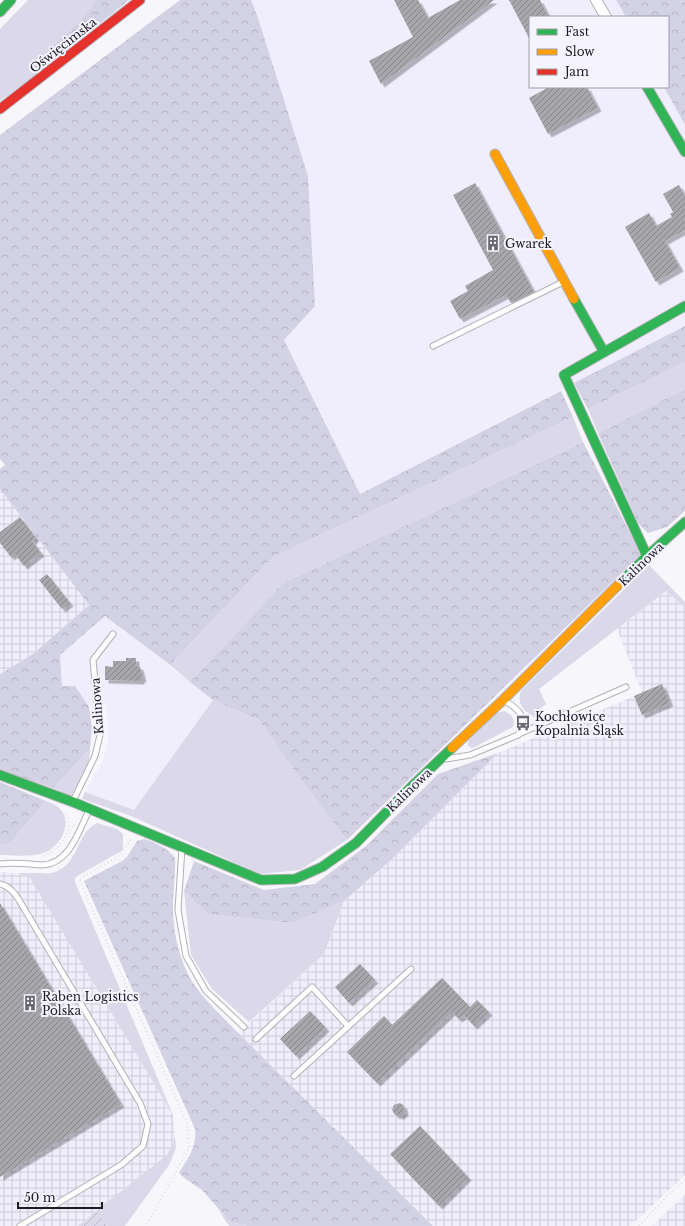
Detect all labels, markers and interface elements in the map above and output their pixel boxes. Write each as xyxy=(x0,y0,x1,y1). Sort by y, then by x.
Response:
street label: Oświęcimska xyxy=(27,14,100,76)
legend xyxy=(529,16,669,88)
text: Fast xyxy=(565,24,590,39)
text: Slow xyxy=(565,44,595,59)
text: Jam xyxy=(563,64,589,79)
building icon: Gwarek xyxy=(484,234,502,252)
place label: Gwarek xyxy=(505,236,553,251)
street label: Kalinowa xyxy=(615,539,667,589)
street label: Kalinowa xyxy=(88,677,106,735)
place label: Kochłowice Kopalnia Śląsk xyxy=(535,709,625,738)
bus stop icon: Kochłowice Kopalnia Śląsk xyxy=(514,714,532,732)
street label: Kalinowa xyxy=(383,765,435,815)
place label: Raben Logistics Polska xyxy=(42,989,138,1018)
building icon: Raben Logistics Polska xyxy=(21,994,39,1012)
scale bar xyxy=(18,1184,102,1210)
text: 50 m xyxy=(24,1190,56,1205)

